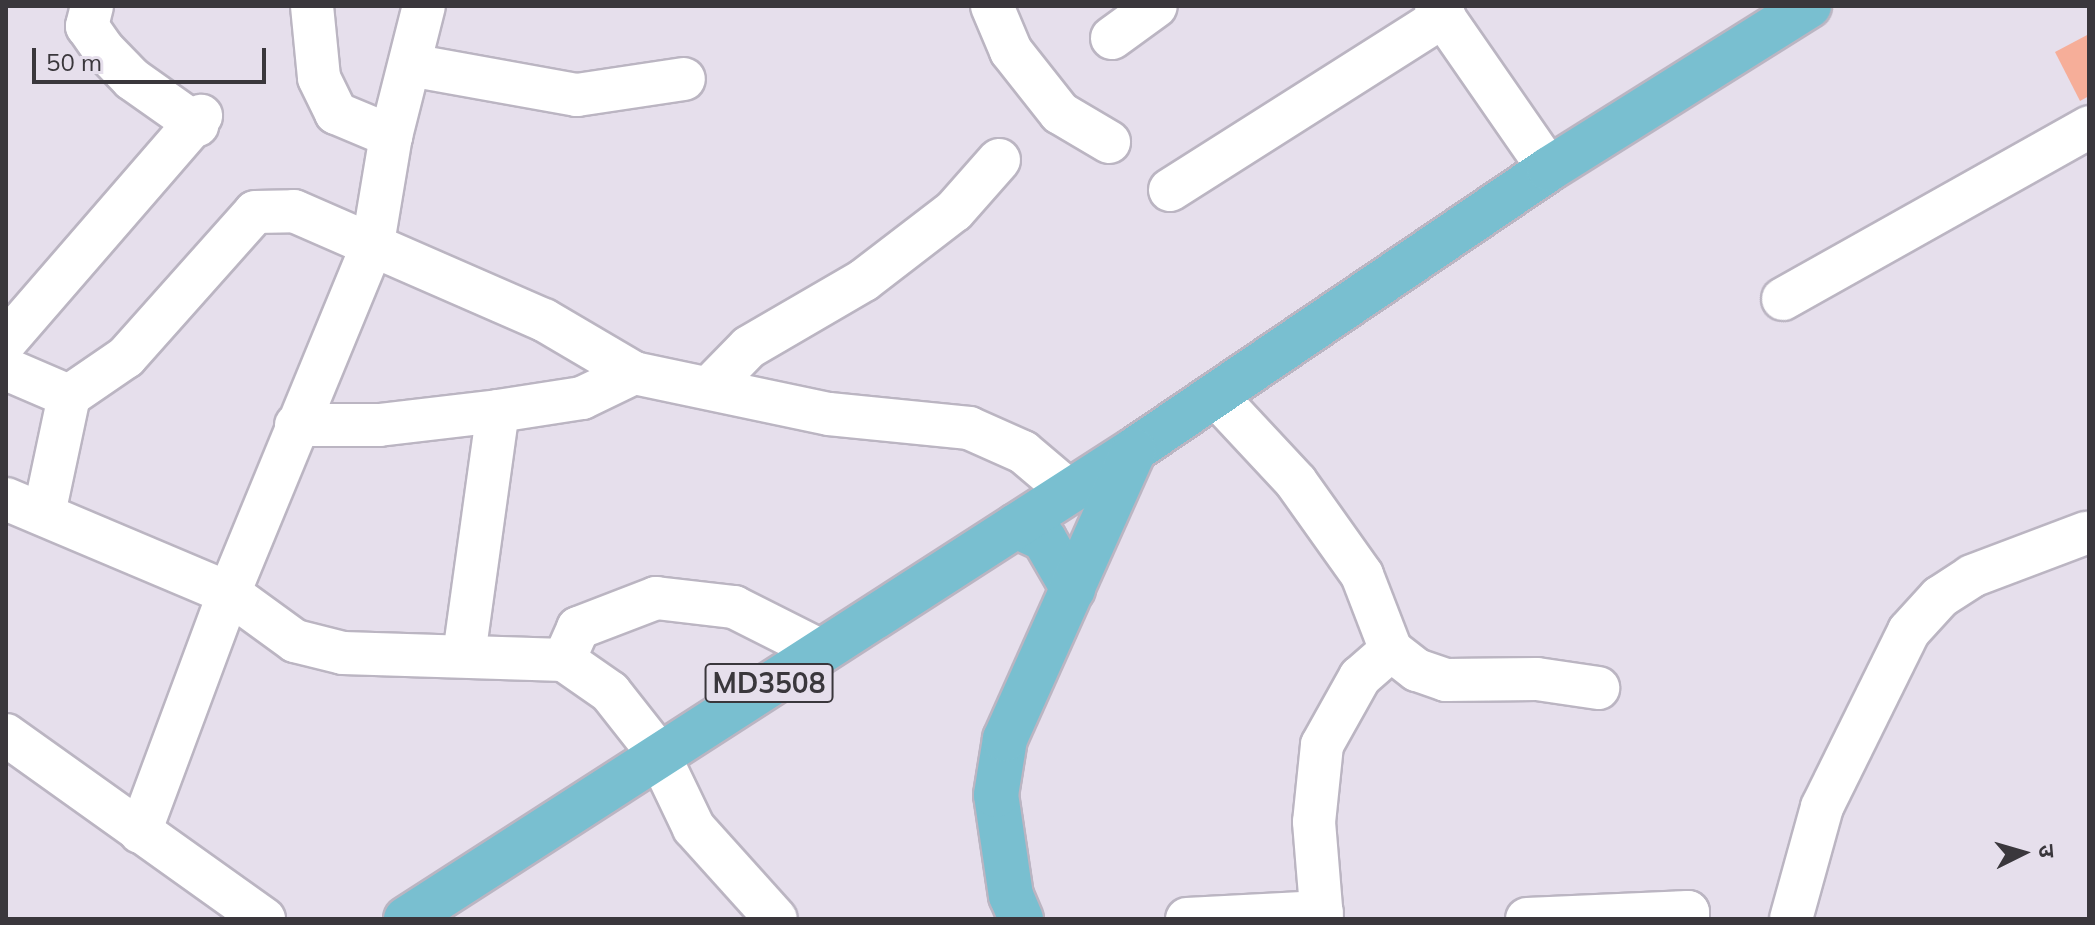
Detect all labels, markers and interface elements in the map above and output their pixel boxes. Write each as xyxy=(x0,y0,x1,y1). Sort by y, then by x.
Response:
scale bar xyxy=(36,32,270,82)
text: 50 m xyxy=(46,47,102,77)
road number: MD3508 xyxy=(703,659,835,707)
north arrow xyxy=(1983,813,2063,893)
text: उ xyxy=(2032,843,2061,859)

